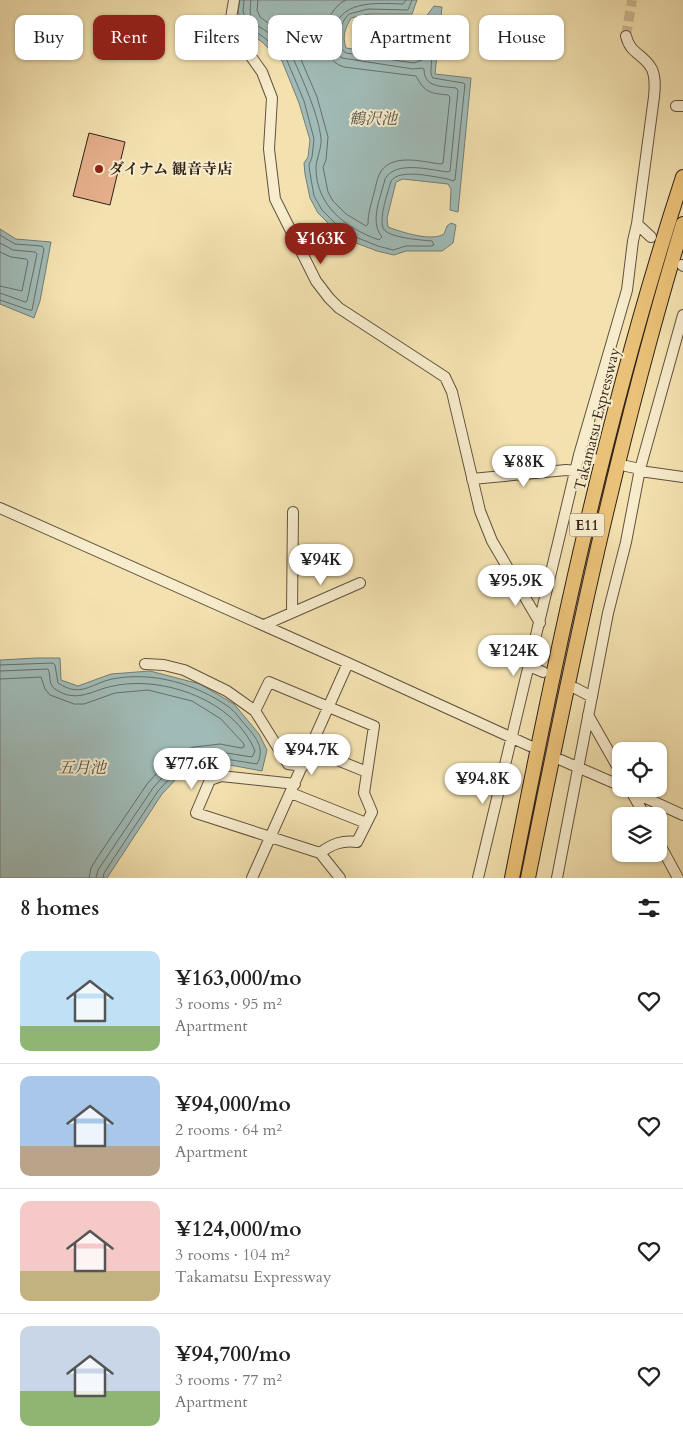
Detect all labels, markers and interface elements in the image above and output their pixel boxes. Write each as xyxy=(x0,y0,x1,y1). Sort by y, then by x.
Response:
chip: Buy xyxy=(15,15,83,60)
chip: Rent xyxy=(93,15,165,60)
chip: Filters xyxy=(175,15,258,60)
chip: New xyxy=(268,15,342,60)
chip: Apartment xyxy=(352,15,469,60)
chip: House xyxy=(479,15,564,60)
water label: 鶴沢池 xyxy=(349,108,399,130)
place label: ダイナム 観音寺店 xyxy=(109,159,232,179)
marker: ダイナム 観音寺店 xyxy=(93,163,105,175)
pin: ¥163K xyxy=(286,222,356,265)
text: ¥163K xyxy=(296,228,346,250)
street label: Takamatsu Expressway xyxy=(570,345,624,493)
pin: ¥88K xyxy=(494,446,554,488)
text: ¥88K xyxy=(503,451,545,473)
road number: E11 xyxy=(570,514,604,536)
pin: ¥94K xyxy=(291,544,351,586)
text: ¥94K xyxy=(300,549,342,571)
pin: ¥95.9K xyxy=(475,564,557,607)
text: ¥95.9K xyxy=(489,570,543,592)
pin: ¥124K xyxy=(479,634,549,677)
text: ¥124K xyxy=(489,640,539,662)
pin: ¥94.7K xyxy=(271,734,353,776)
text: ¥94.7K xyxy=(285,739,339,761)
map controls xyxy=(612,742,667,862)
button: locate xyxy=(612,742,667,797)
pin: ¥77.6K xyxy=(151,748,233,790)
text: ¥77.6K xyxy=(165,753,219,775)
water label: 五月池 xyxy=(58,757,108,779)
pin: ¥94.8K xyxy=(442,762,524,805)
text: ¥94.8K xyxy=(456,768,510,790)
button: layers xyxy=(612,807,667,862)
text: 8 homes xyxy=(20,894,99,923)
icon: filters xyxy=(635,894,663,922)
text: ¥163,000/mo xyxy=(175,964,301,993)
icon: home xyxy=(60,971,120,1031)
icon: heart xyxy=(635,987,663,1015)
text: 3 rooms · 95 m² xyxy=(175,993,282,1015)
text: Apartment xyxy=(175,1015,248,1037)
text: ¥94,000/mo xyxy=(175,1090,291,1119)
icon: home xyxy=(60,1096,120,1156)
icon: heart xyxy=(635,1112,663,1140)
text: 2 rooms · 64 m² xyxy=(175,1119,282,1141)
text: Apartment xyxy=(175,1141,248,1163)
text: ¥124,000/mo xyxy=(175,1215,301,1244)
icon: home xyxy=(60,1221,120,1281)
icon: heart xyxy=(635,1237,663,1265)
text: 3 rooms · 104 m² xyxy=(175,1244,290,1266)
text: Takamatsu Expressway xyxy=(175,1266,331,1288)
text: ¥94,700/mo xyxy=(175,1340,291,1369)
icon: home xyxy=(60,1346,120,1406)
icon: heart xyxy=(635,1362,663,1390)
text: 3 rooms · 77 m² xyxy=(175,1369,282,1391)
text: Apartment xyxy=(175,1391,248,1413)

